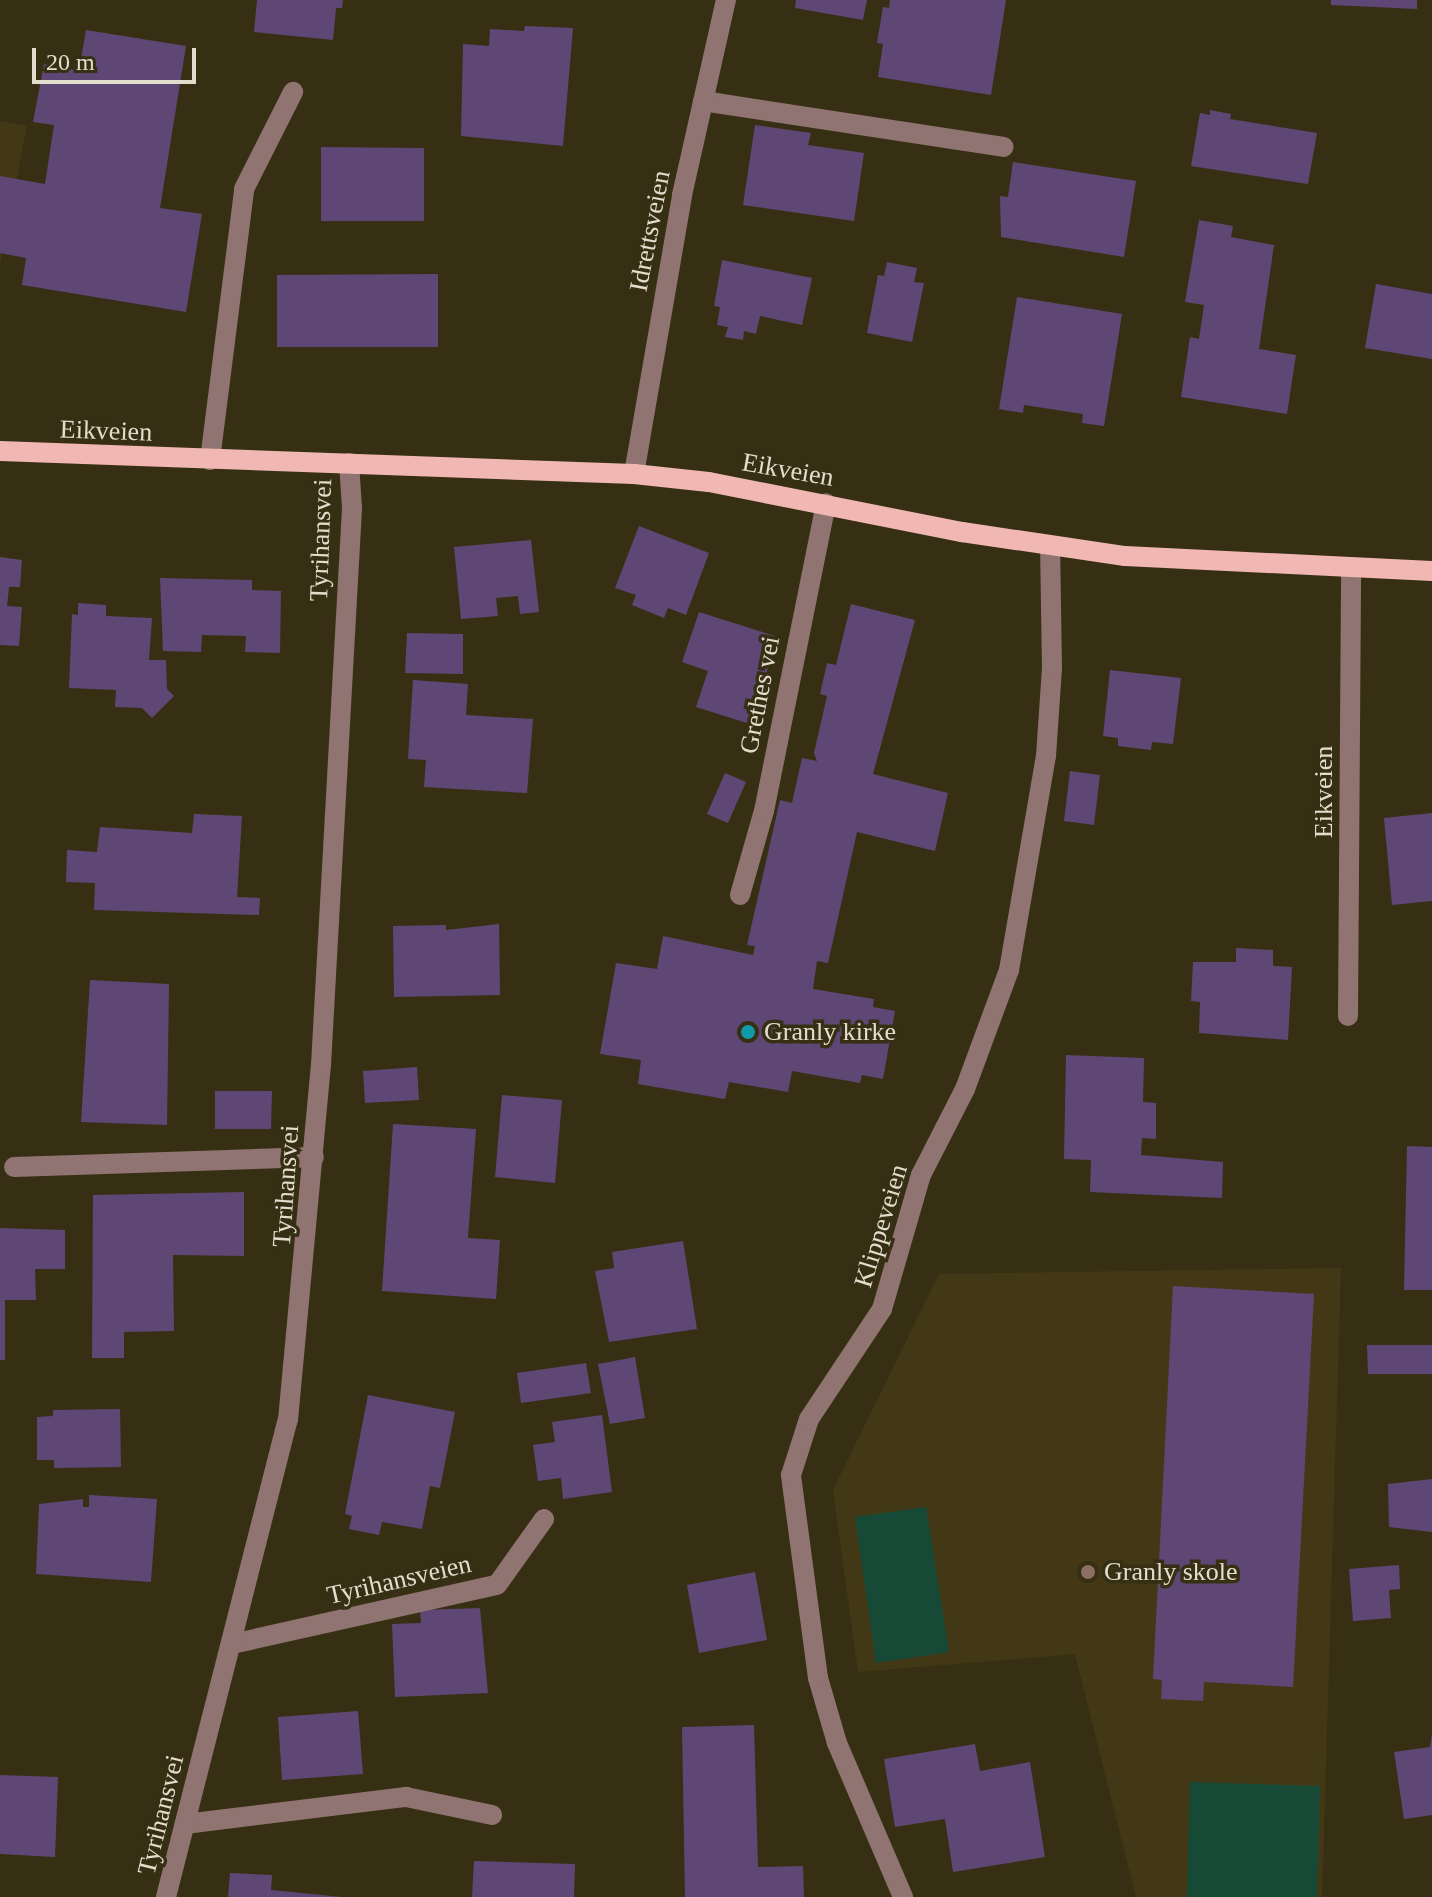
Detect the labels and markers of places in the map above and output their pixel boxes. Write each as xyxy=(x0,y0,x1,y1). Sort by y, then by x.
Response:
place label: Granly kirke xyxy=(764,1016,896,1048)
marker: Granly kirke xyxy=(739,1023,757,1041)
place label: Granly skole xyxy=(1104,1556,1238,1588)
marker: Granly skole xyxy=(1079,1563,1097,1581)

